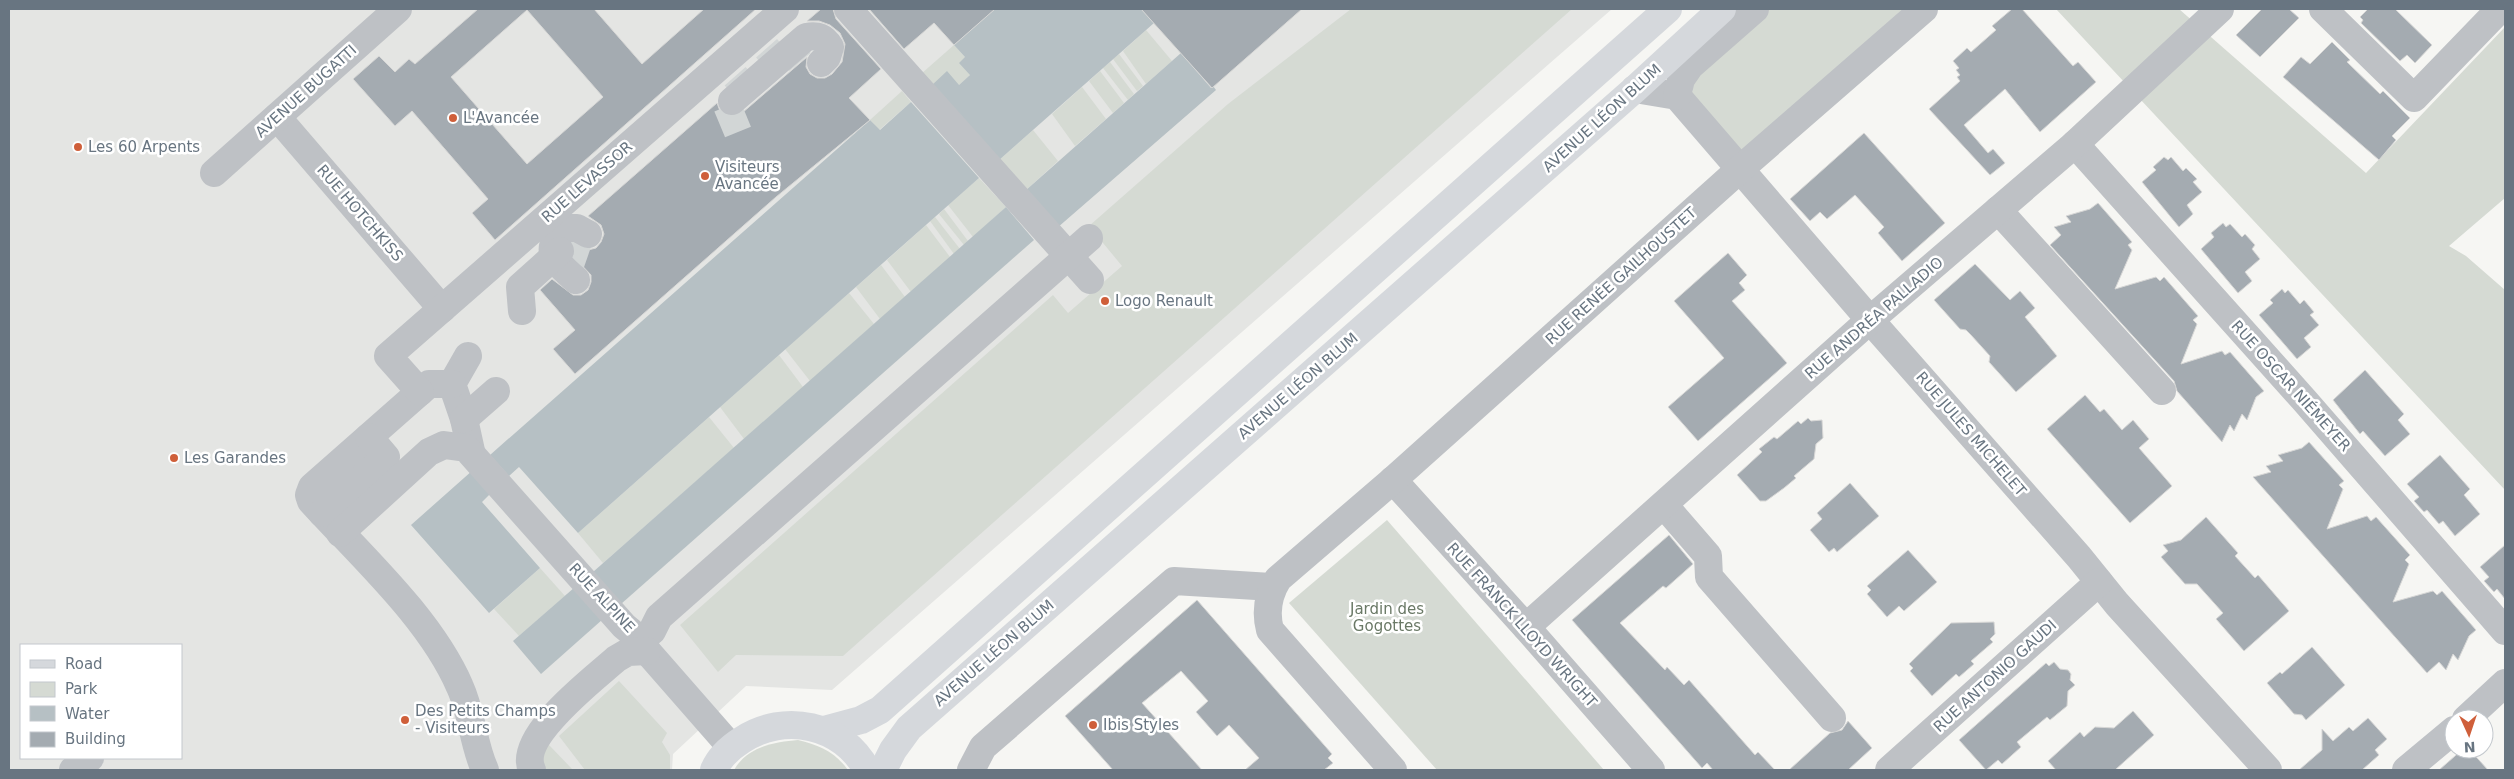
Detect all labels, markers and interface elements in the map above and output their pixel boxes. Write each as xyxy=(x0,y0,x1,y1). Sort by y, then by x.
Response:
street label: AVENUE BUGATTI xyxy=(252,41,360,141)
street label: AVENUE LÉON BLUM xyxy=(1538,59,1665,176)
place label: L'Avancée xyxy=(463,109,539,127)
marker: L'Avancée xyxy=(447,112,459,124)
place label: Les 60 Arpents xyxy=(88,138,200,156)
street label: RUE LEVASSOR xyxy=(538,138,636,226)
marker: Les 60 Arpents xyxy=(72,141,84,153)
place label: Visiteurs Avancée xyxy=(715,158,780,193)
street label: RUE HOTCHKISS xyxy=(313,161,407,265)
marker: Visiteurs Avancée xyxy=(699,170,711,182)
street label: RUE RENÉE GAILHOUSTET xyxy=(1541,202,1701,348)
street label: RUE ANDRÉA PALLADIO xyxy=(1801,252,1947,383)
place label: Logo Renault xyxy=(1115,292,1213,310)
marker: Logo Renault xyxy=(1099,295,1111,307)
street label: RUE OSCAR NIÉMEYER xyxy=(2228,316,2355,455)
street label: AVENUE LÉON BLUM xyxy=(1234,328,1362,443)
street label: RUE JULES MICHELET xyxy=(1912,368,2030,500)
place label: Les Garandes xyxy=(184,449,286,467)
marker: Les Garandes xyxy=(168,452,180,464)
street label: RUE FRANCK LLOYD WRIGHT xyxy=(1443,539,1601,712)
street label: RUE ALPINE xyxy=(565,560,639,636)
street label: AVENUE LÉON BLUM xyxy=(930,595,1058,710)
park label: Jardin des Gogottes xyxy=(1349,600,1424,635)
street label: RUE ANTONIO GAUDI xyxy=(1930,616,2060,736)
legend xyxy=(20,644,182,759)
text: Road xyxy=(65,655,103,673)
text: Park xyxy=(65,680,98,698)
place label: Des Petits Champs - Visiteurs xyxy=(415,702,556,737)
text: Water xyxy=(65,705,110,723)
north arrow xyxy=(2444,709,2494,759)
marker: Des Petits Champs - Visiteurs xyxy=(399,714,411,726)
place label: Ibis Styles xyxy=(1103,716,1179,734)
marker: Ibis Styles xyxy=(1087,719,1099,731)
text: Building xyxy=(65,730,126,748)
text: N xyxy=(2463,739,2476,755)

